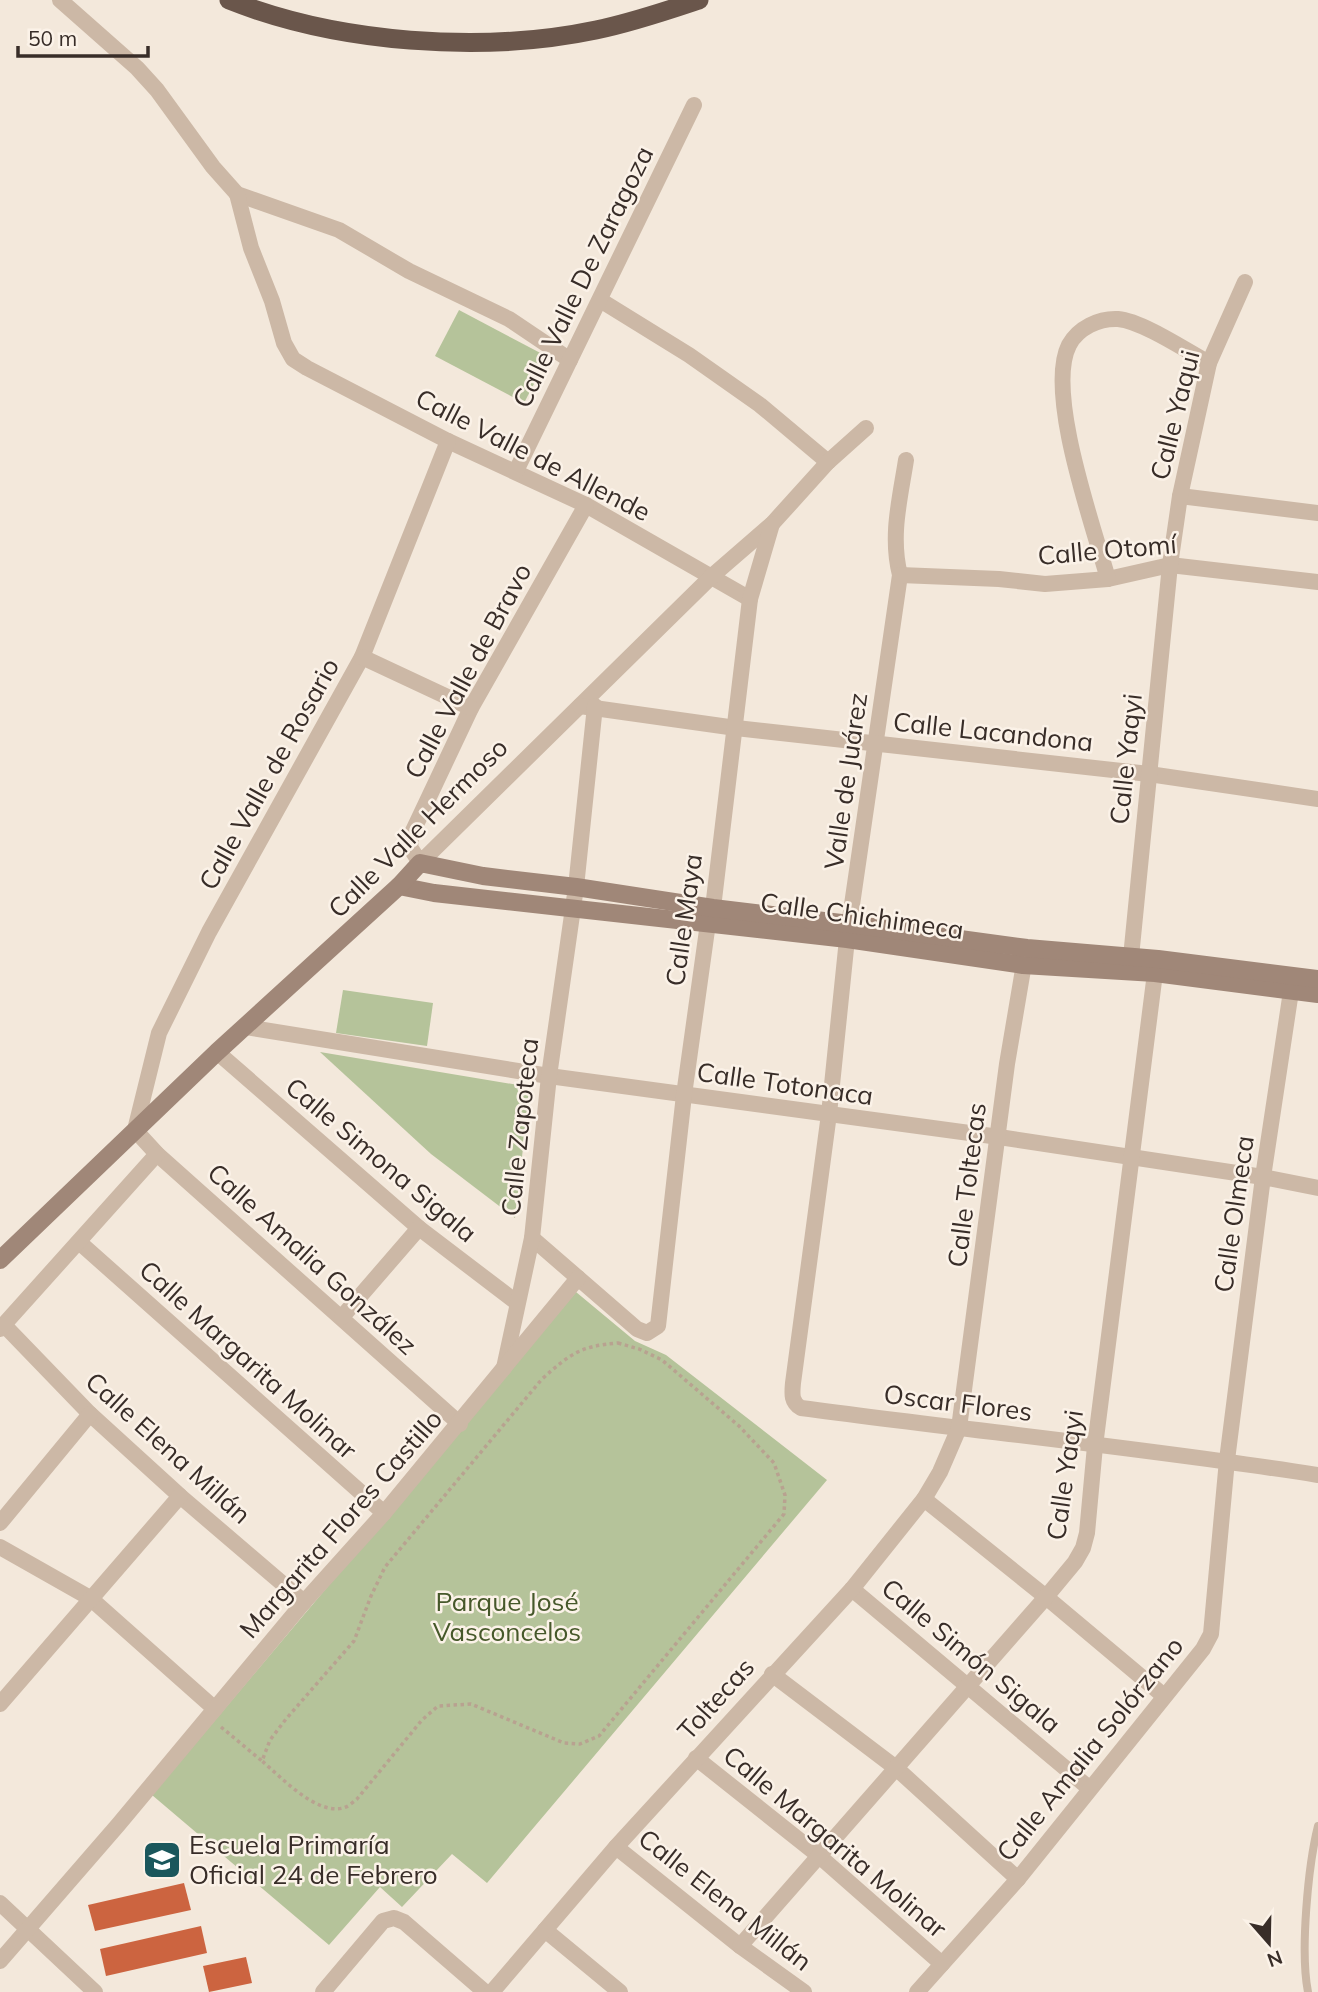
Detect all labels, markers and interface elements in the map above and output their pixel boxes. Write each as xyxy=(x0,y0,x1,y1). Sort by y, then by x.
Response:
scale bar xyxy=(18,14,147,58)
text: 50 m xyxy=(28,25,77,51)
street label: Calle Valle De Zaragoza xyxy=(505,140,660,413)
street label: Calle Yaqui xyxy=(1142,347,1207,483)
street label: Calle Valle de Allende xyxy=(410,381,656,528)
street label: Calle Otomí xyxy=(1036,527,1180,572)
street label: Calle Valle de Bravo xyxy=(397,557,538,784)
street label: Calle Valle de Rosario xyxy=(191,652,346,895)
street label: Valle de Juárez xyxy=(817,690,874,871)
street label: Calle Yaqyi xyxy=(1102,692,1149,826)
street label: Calle Lacandona xyxy=(891,705,1095,758)
street label: Calle Valle Hermoso xyxy=(321,731,514,924)
street label: Calle Maya xyxy=(658,852,709,988)
street label: Calle Chichimeca xyxy=(758,885,966,946)
street label: Calle Zapoteca xyxy=(494,1036,545,1218)
street label: Calle Totonaca xyxy=(695,1055,875,1112)
street label: Calle Simona Sigala xyxy=(279,1070,484,1249)
street label: Calle Toltecas xyxy=(940,1101,993,1269)
street label: Calle Olmeca xyxy=(1206,1133,1261,1294)
street label: Calle Amalia González xyxy=(201,1156,424,1361)
street label: Calle Margarita Molinar xyxy=(133,1253,364,1466)
street label: Calle Elena Millán xyxy=(79,1365,258,1531)
street label: Oscar Flores xyxy=(882,1377,1034,1428)
street label: Margarita Flores Castillo xyxy=(232,1402,449,1645)
street label: Calle Yaqyi xyxy=(1039,1408,1090,1542)
street label: Calle Simón Sigala xyxy=(875,1571,1068,1740)
park label: Parque José Vasconcelos xyxy=(433,1585,581,1648)
street label: Calle Amalia Solórzano xyxy=(989,1630,1190,1868)
street label: Toltecas xyxy=(670,1651,761,1747)
street label: Calle Margarita Molinar xyxy=(717,1738,954,1945)
street label: Calle Elena Millán xyxy=(632,1822,819,1978)
place label: Escuela Primaría Oficial 24 de Febrero xyxy=(189,1828,438,1891)
school or university icon: Escuela Primaría Oficial 24 de Febrero xyxy=(141,1839,183,1881)
north arrow xyxy=(1234,1908,1304,1978)
text: N xyxy=(1264,1945,1286,1973)

